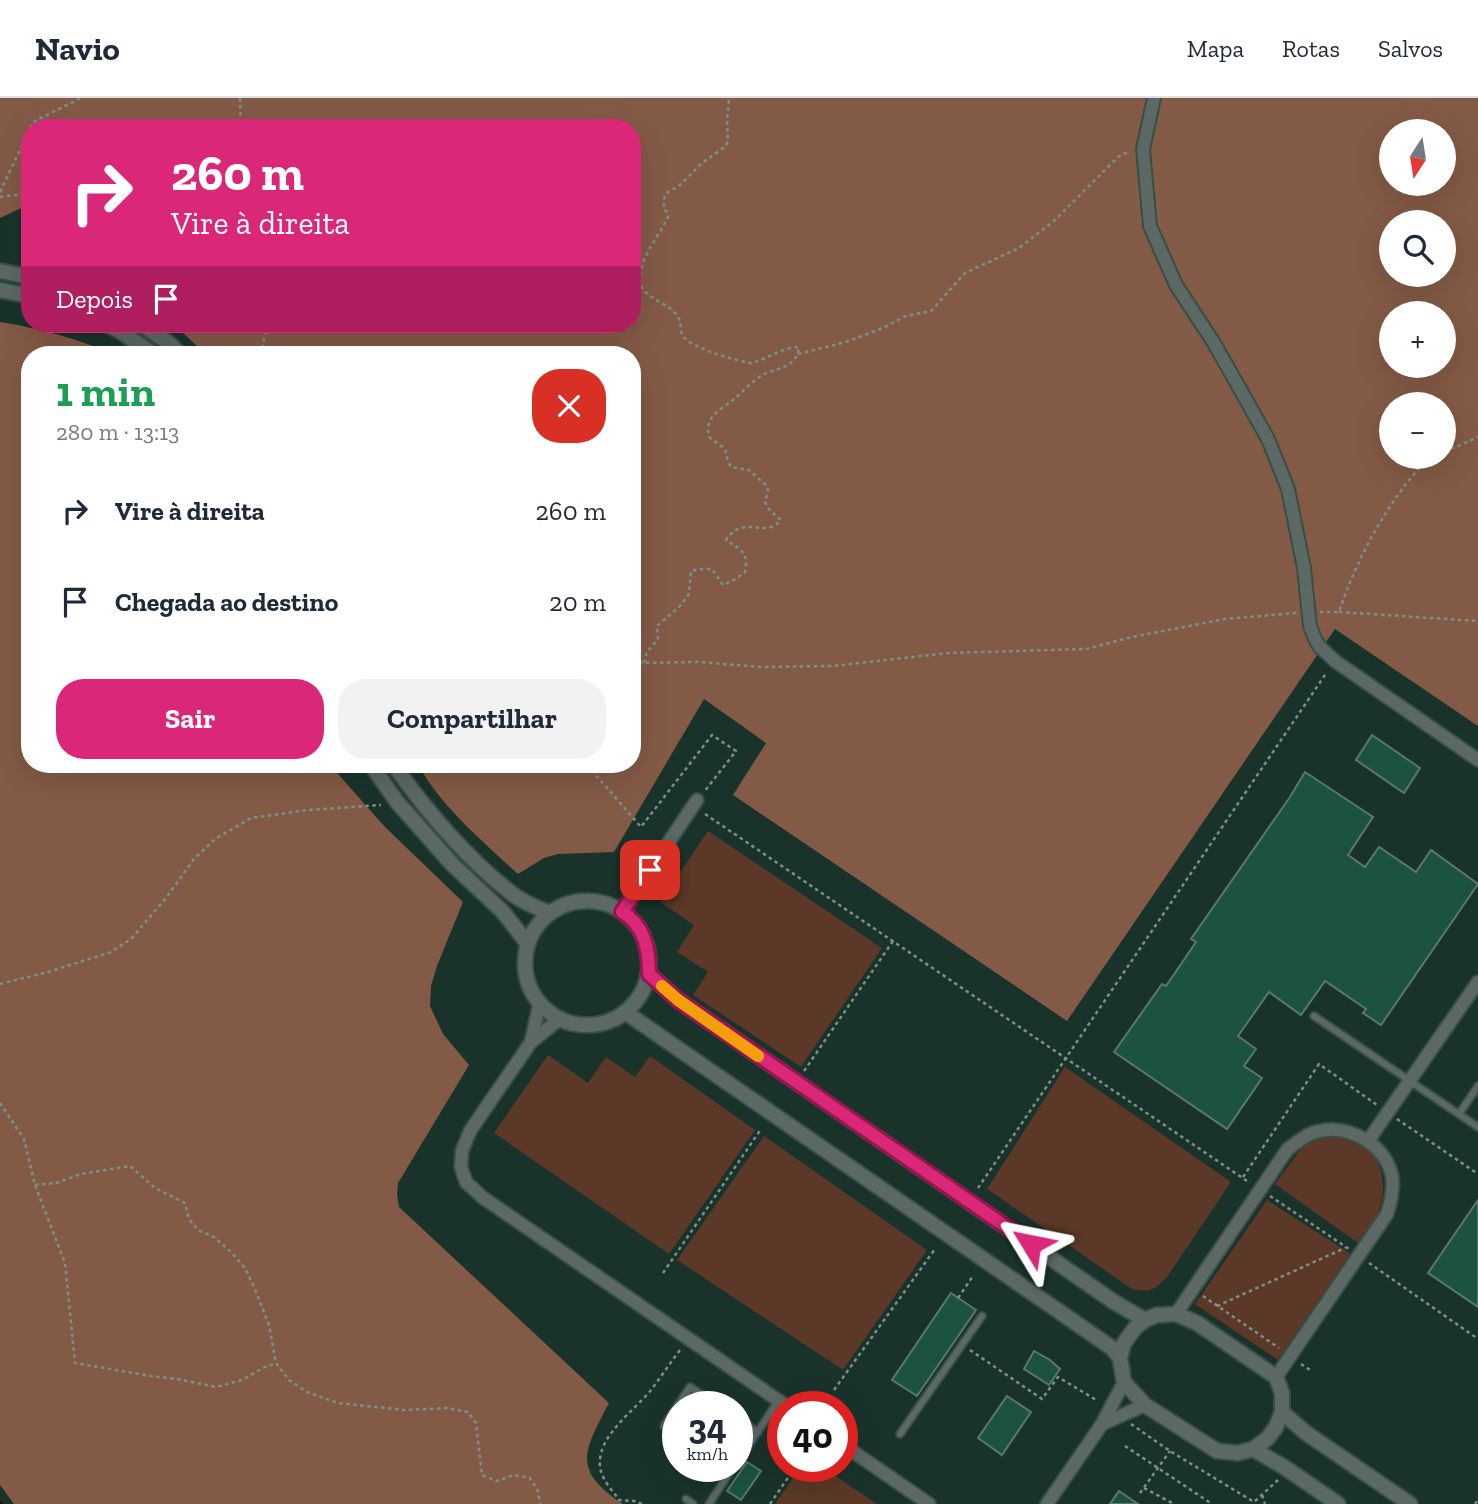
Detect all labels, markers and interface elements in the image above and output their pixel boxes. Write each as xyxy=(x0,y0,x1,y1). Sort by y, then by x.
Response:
text: Navio xyxy=(35,29,120,68)
text: Mapa xyxy=(1187,34,1244,63)
text: Rotas xyxy=(1282,34,1340,63)
text: Salvos xyxy=(1378,34,1443,63)
north arrow xyxy=(1379,119,1456,196)
map controls xyxy=(1379,119,1456,469)
text: 260 m xyxy=(171,144,304,203)
icon: right xyxy=(56,147,147,238)
text: Vire à direita xyxy=(171,204,350,242)
button: search xyxy=(1379,210,1456,287)
icon: arrive xyxy=(147,280,185,318)
text: Depois xyxy=(56,283,133,315)
button: + xyxy=(1379,301,1456,378)
text: 1 min xyxy=(56,366,155,417)
button: close xyxy=(532,369,606,443)
button: − xyxy=(1379,392,1456,469)
text: 280 m · 13:13 xyxy=(56,418,179,446)
icon: right xyxy=(56,492,94,530)
text: Vire à direita xyxy=(115,495,265,527)
text: 260 m xyxy=(535,495,606,527)
icon: arrive xyxy=(56,583,94,621)
text: Chegada ao destino xyxy=(115,586,338,618)
text: 20 m xyxy=(549,586,606,618)
button: Sair xyxy=(56,679,324,759)
button: Compartilhar xyxy=(338,679,606,759)
pin xyxy=(620,840,680,900)
icon: arrive xyxy=(631,851,669,889)
position arrow xyxy=(994,1207,1068,1281)
speed limit sign: 40 xyxy=(767,1391,858,1482)
text: 34 xyxy=(688,1406,727,1448)
text: km/h xyxy=(687,1443,728,1465)

